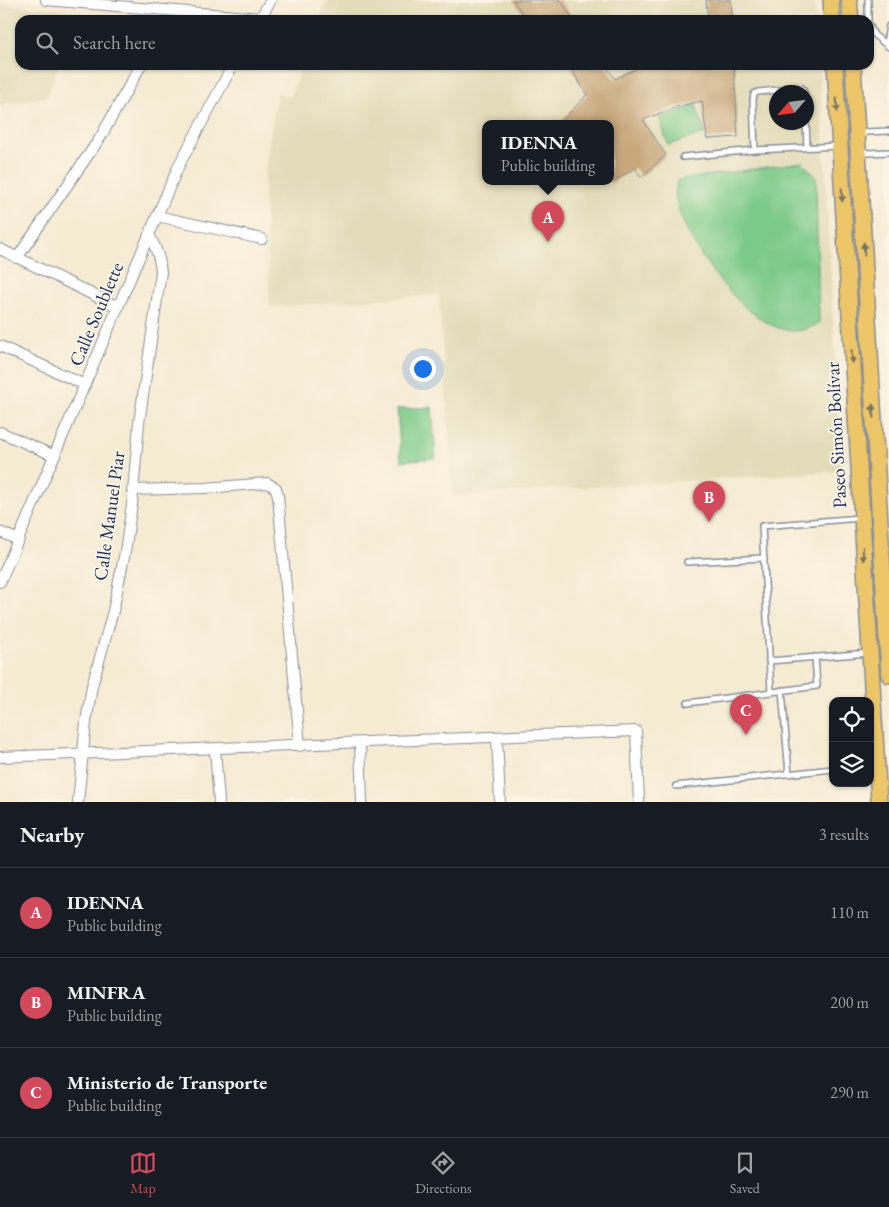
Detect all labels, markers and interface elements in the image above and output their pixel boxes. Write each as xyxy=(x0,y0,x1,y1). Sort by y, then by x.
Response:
search box xyxy=(15,15,874,70)
icon: search xyxy=(33,29,61,57)
text: Search here xyxy=(73,30,155,55)
north arrow xyxy=(769,85,814,130)
one-way arrow xyxy=(834,98,842,114)
popup xyxy=(482,120,614,185)
text: IDENNA xyxy=(501,130,577,155)
text: Public building xyxy=(501,155,595,176)
one-way arrow xyxy=(839,187,847,203)
pin: A xyxy=(532,201,564,242)
one-way arrow xyxy=(859,240,867,256)
street label: Calle Soublette xyxy=(63,258,129,370)
one-way arrow xyxy=(848,349,856,365)
your location xyxy=(410,356,436,382)
street label: Paseo Simón Bolívar xyxy=(820,360,852,509)
one-way arrow xyxy=(869,403,877,419)
street label: Calle Manuel Piar xyxy=(88,449,131,582)
pin: B xyxy=(693,481,725,522)
one-way arrow xyxy=(860,546,868,562)
pin: C xyxy=(730,694,762,735)
map controls xyxy=(829,697,874,787)
button: locate xyxy=(829,697,874,742)
button: layers xyxy=(829,742,874,787)
text: Nearby xyxy=(20,821,84,848)
text: 3 results xyxy=(819,824,869,845)
text: IDENNA xyxy=(67,890,144,915)
text: A xyxy=(30,902,42,923)
text: 110 m xyxy=(830,902,869,923)
text: Public building xyxy=(67,915,162,936)
text: MINFRA xyxy=(67,980,145,1005)
text: B xyxy=(31,992,41,1013)
text: 200 m xyxy=(830,992,869,1013)
text: Public building xyxy=(67,1005,162,1026)
text: Ministerio de Transporte xyxy=(67,1070,267,1095)
text: C xyxy=(30,1082,42,1103)
text: 290 m xyxy=(830,1082,869,1103)
text: Public building xyxy=(67,1095,162,1116)
tab: Map xyxy=(129,1149,157,1197)
tab: Directions xyxy=(415,1149,472,1197)
tab: Saved xyxy=(730,1149,760,1197)

